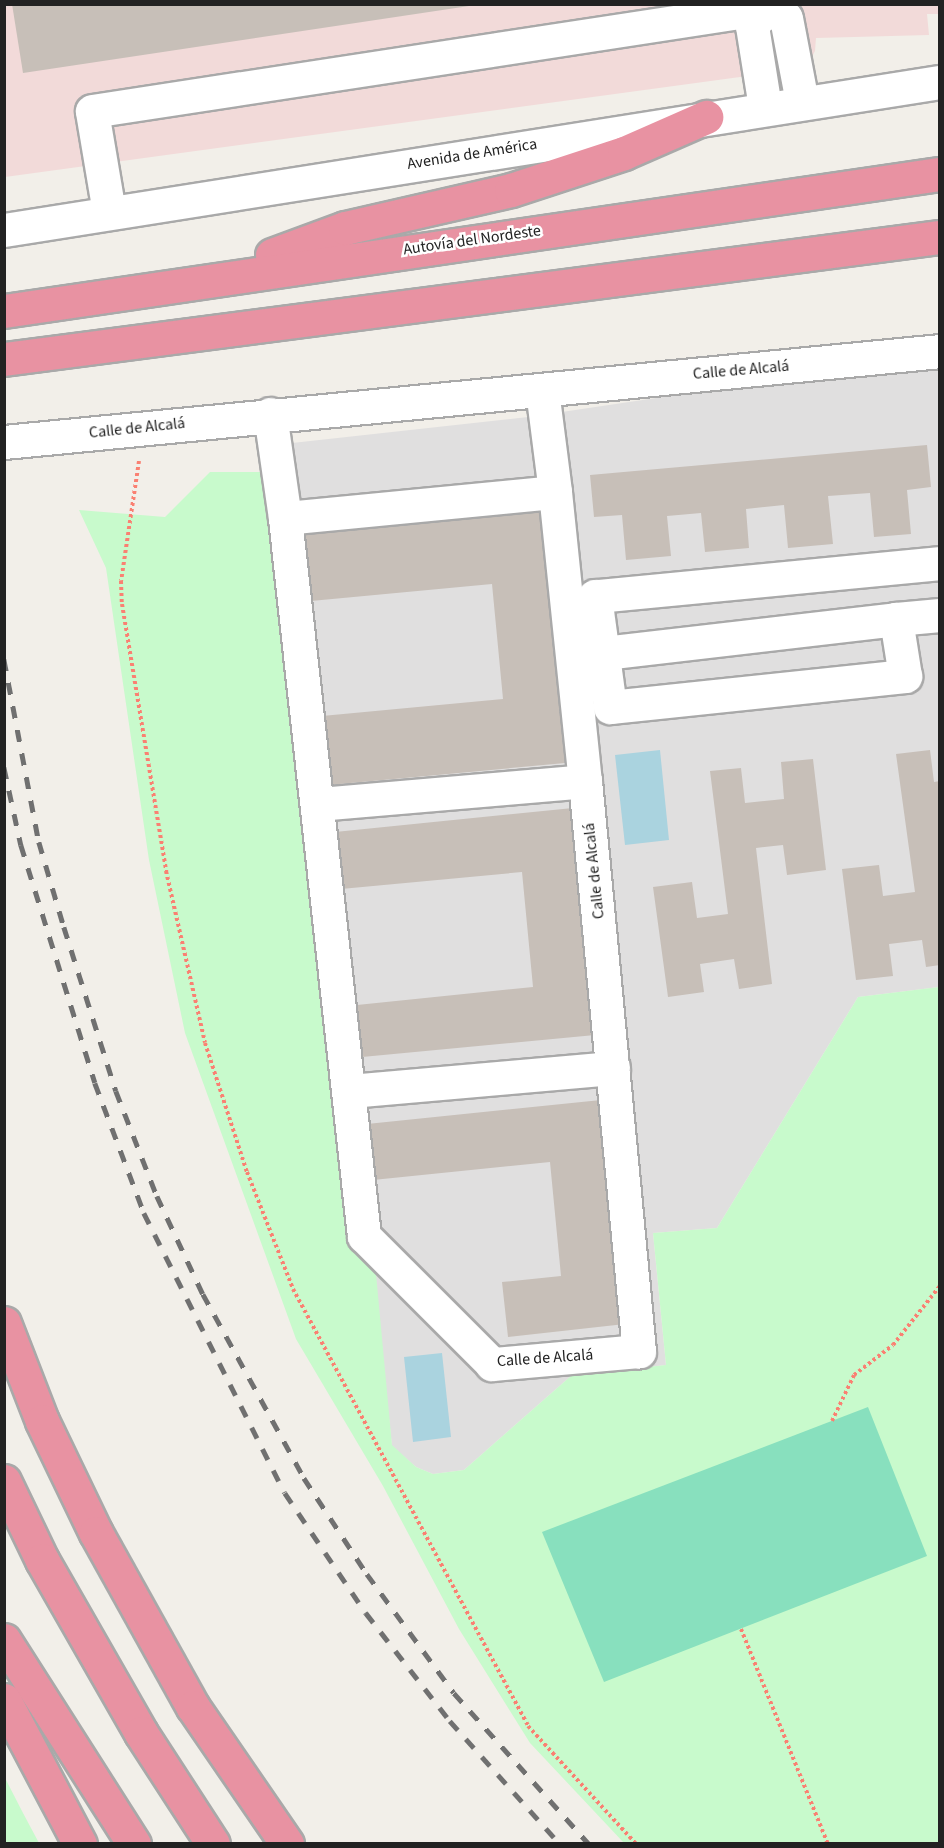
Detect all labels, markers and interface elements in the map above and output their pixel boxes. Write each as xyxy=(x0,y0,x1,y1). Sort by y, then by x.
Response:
street label: Avenida de América xyxy=(406,134,538,174)
street label: Autovía del Nordeste xyxy=(402,221,542,259)
street label: Calle de Alcalá xyxy=(692,356,790,384)
street label: Calle de Alcalá xyxy=(88,413,186,443)
street label: Calle de Alcalá xyxy=(579,822,609,920)
street label: Calle de Alcalá xyxy=(496,1345,594,1371)

